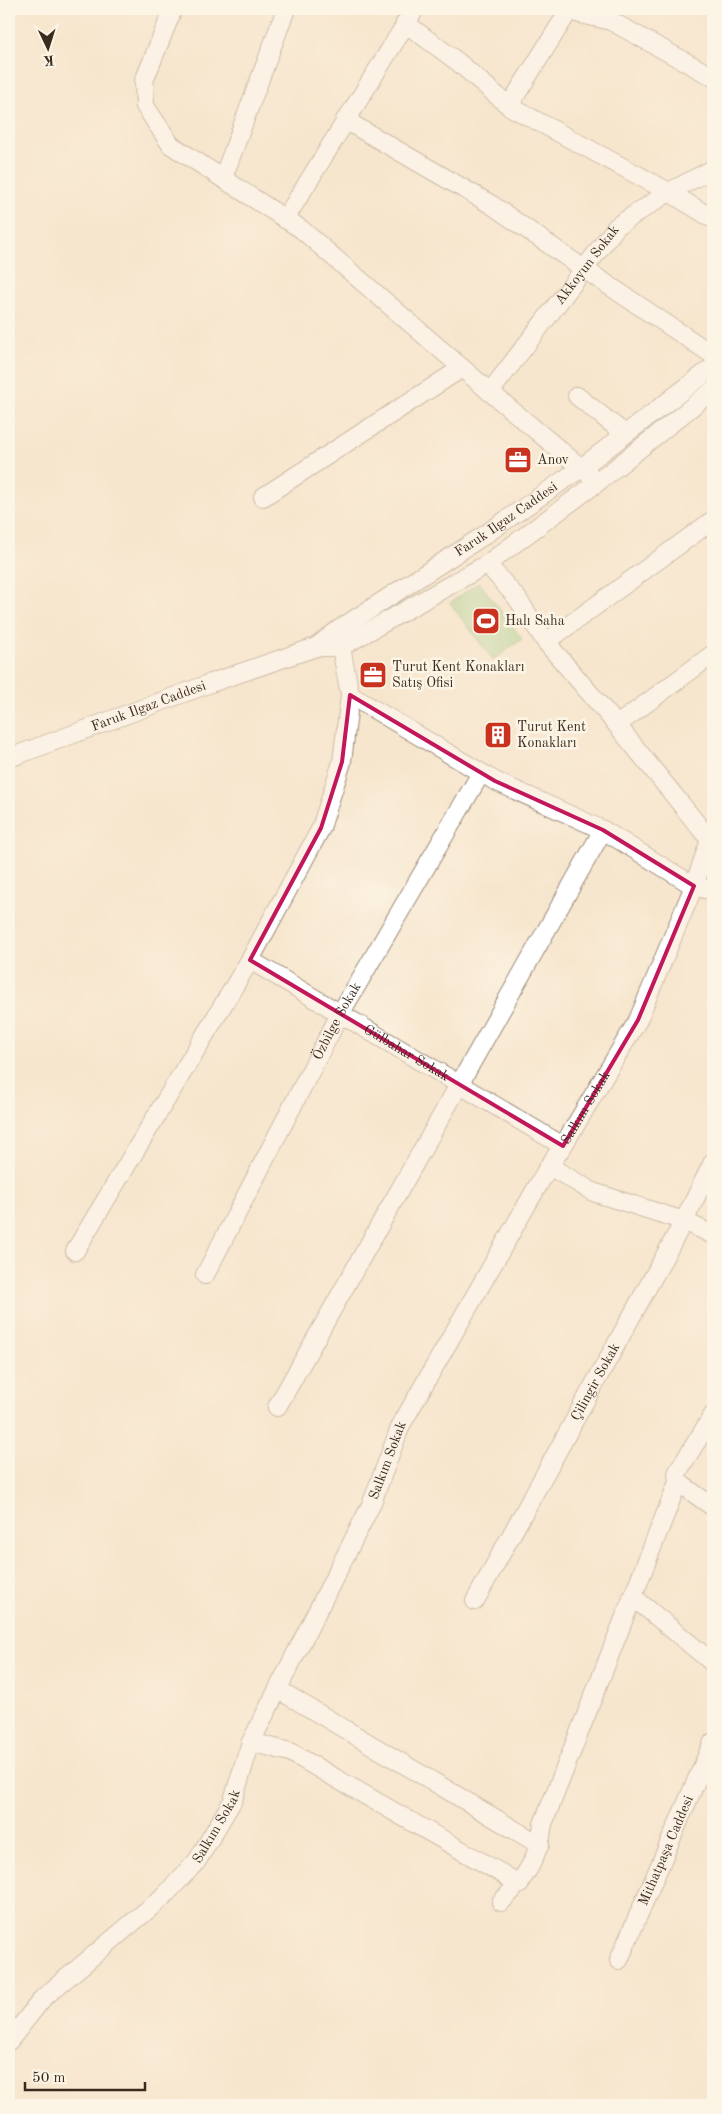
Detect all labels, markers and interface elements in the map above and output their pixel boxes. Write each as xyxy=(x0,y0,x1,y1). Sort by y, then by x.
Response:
north arrow xyxy=(22,22,72,72)
text: K xyxy=(43,53,55,67)
street label: Akkoyun Sokak xyxy=(553,223,622,307)
office icon: Anov xyxy=(503,445,533,475)
place label: Anov xyxy=(537,453,570,467)
street label: Faruk Ilgaz Caddesi xyxy=(452,479,560,559)
sports icon: Halı Saha xyxy=(471,606,501,636)
place label: Halı Saha xyxy=(505,614,565,628)
office icon: Turut Kent Konakları Satış Ofisi xyxy=(358,660,388,690)
place label: Turut Kent Konakları Satış Ofisi xyxy=(392,660,525,690)
street label: Faruk Ilgaz Caddesi xyxy=(89,678,208,734)
building icon: Turut Kent Konakları xyxy=(483,720,513,750)
place label: Turut Kent Konakları xyxy=(517,720,586,750)
street label: Özbilge Sokak xyxy=(308,980,364,1062)
street label: Gülbahar Sokak xyxy=(361,1022,452,1084)
street label: Salkım Sokak xyxy=(559,1069,613,1147)
street label: Çilingir Sokak xyxy=(569,1341,622,1423)
street label: Salkım Sokak xyxy=(367,1419,409,1502)
street label: Salkım Sokak xyxy=(190,1788,243,1866)
street label: Mithatpaşa Caddesi xyxy=(636,1793,696,1908)
scale bar xyxy=(25,2059,145,2091)
text: 50 m xyxy=(32,2071,66,2086)

